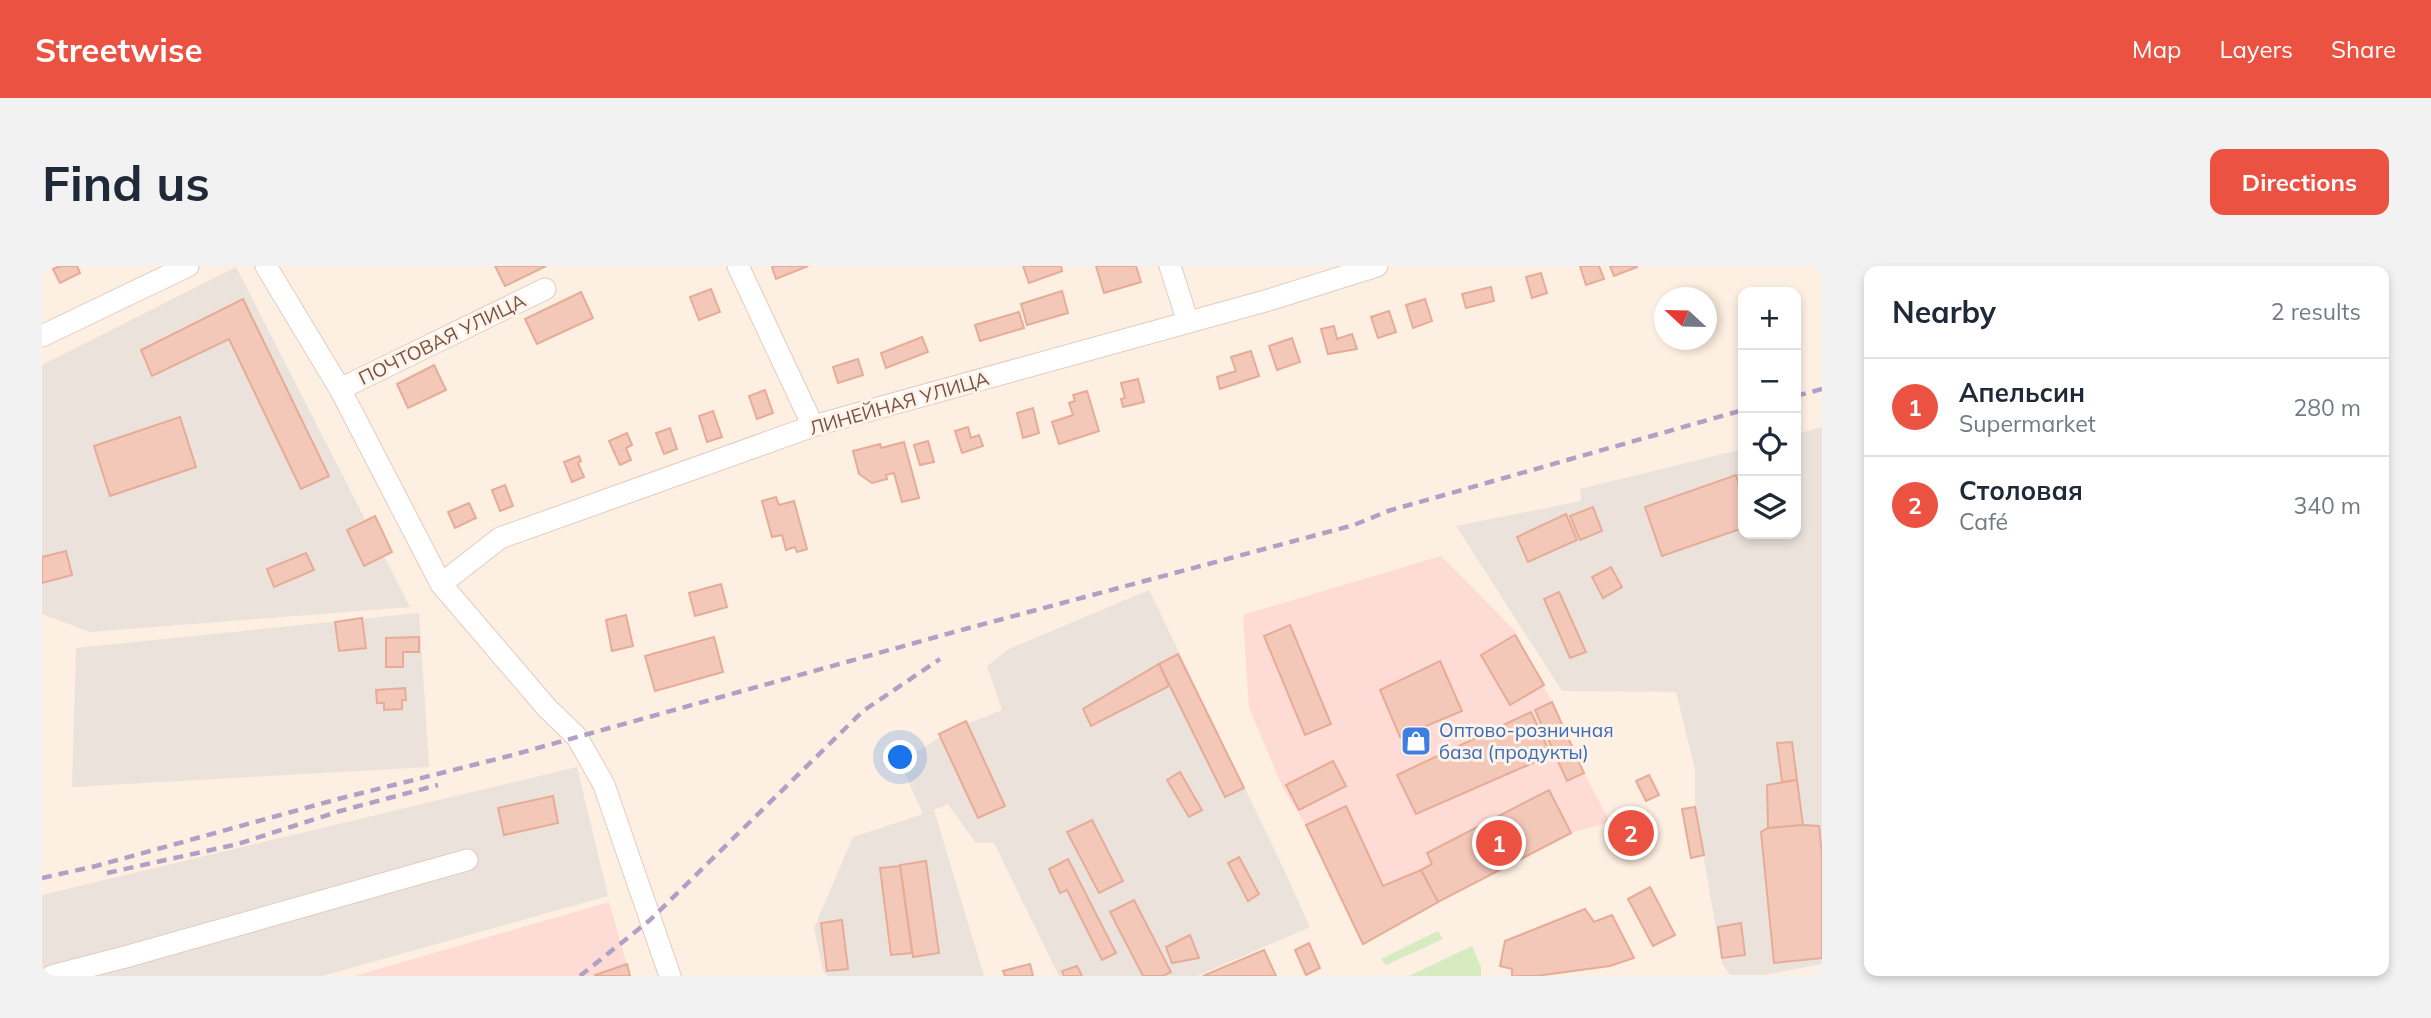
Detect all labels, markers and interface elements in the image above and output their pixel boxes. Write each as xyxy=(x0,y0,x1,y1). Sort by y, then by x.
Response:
text: Streetwise xyxy=(35,29,203,70)
text: Map xyxy=(2132,34,2181,64)
text: Layers xyxy=(2219,34,2293,64)
text: Share xyxy=(2331,34,2396,64)
button: Directions xyxy=(2210,149,2389,215)
text: Find us xyxy=(42,152,210,213)
north arrow xyxy=(1654,287,1717,350)
map controls xyxy=(1738,287,1801,539)
button: + xyxy=(1738,287,1801,350)
street label: ПОЧТОВАЯ УЛИЦА xyxy=(355,288,529,390)
text: Nearby xyxy=(1892,293,1996,331)
text: 2 results xyxy=(2271,297,2361,326)
button: − xyxy=(1738,350,1801,413)
street label: ЛИНЕЙНАЯ УЛИЦА xyxy=(806,366,992,440)
text: Апельсин xyxy=(1959,376,2085,409)
text: 1 xyxy=(1908,393,1922,422)
text: 280 m xyxy=(2293,393,2361,422)
text: Supermarket xyxy=(1959,409,2096,438)
button: locate xyxy=(1738,413,1801,476)
text: Столовая xyxy=(1959,474,2083,507)
button: layers xyxy=(1738,476,1801,539)
text: 2 xyxy=(1908,491,1922,520)
text: 340 m xyxy=(2293,491,2361,520)
text: Café xyxy=(1959,507,2008,536)
place label: Оптово-розничная база (продукты) xyxy=(1439,718,1614,764)
shop icon: Оптово-розничная база (продукты) xyxy=(1399,724,1433,758)
your location xyxy=(883,740,917,774)
pin: 2 xyxy=(1608,807,1654,859)
pin: 1 xyxy=(1476,817,1522,869)

